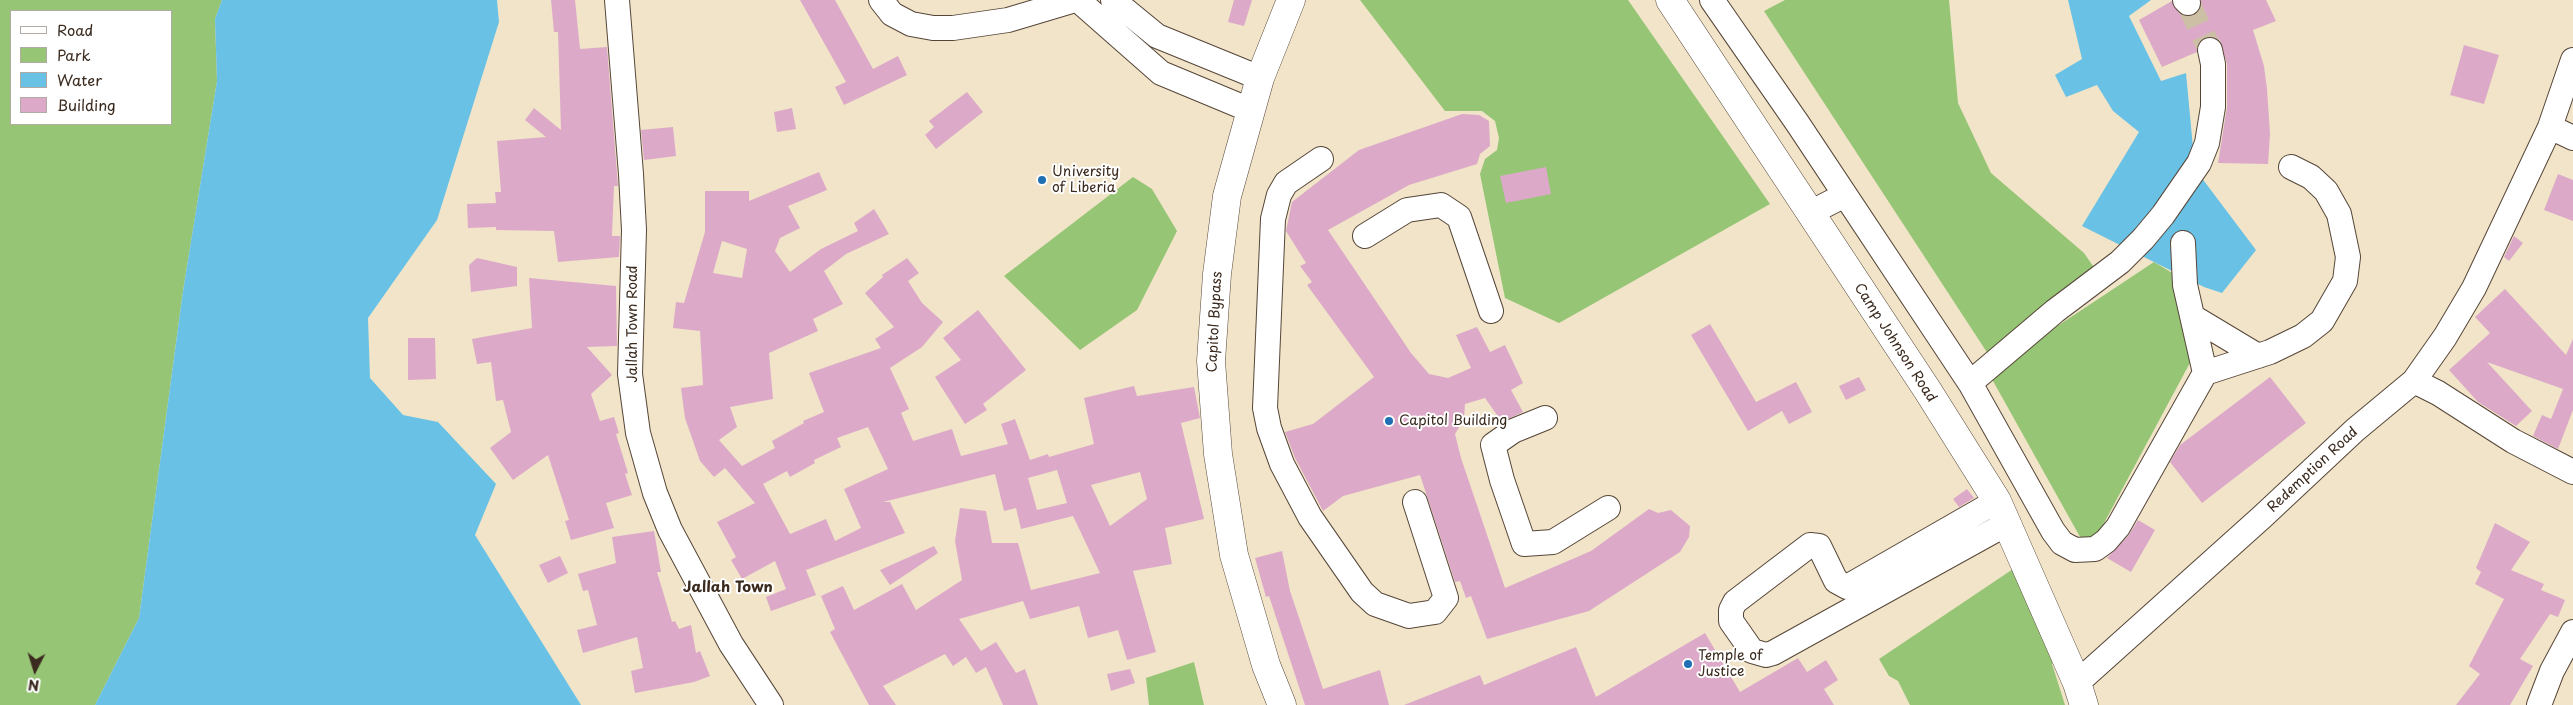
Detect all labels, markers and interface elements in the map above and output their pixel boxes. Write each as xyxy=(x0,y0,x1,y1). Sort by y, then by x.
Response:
legend xyxy=(10,10,172,125)
text: Road xyxy=(57,18,93,41)
text: Park xyxy=(57,43,91,66)
text: Water xyxy=(57,68,102,91)
text: Building xyxy=(57,93,116,116)
place label: University of Liberia xyxy=(1052,164,1119,196)
marker: University of Liberia xyxy=(1036,174,1048,186)
street label: Jallah Town Road xyxy=(625,265,641,383)
street label: Capitol Bypass xyxy=(1204,271,1226,373)
street label: Camp Johnson Road xyxy=(1850,280,1940,406)
place label: Capitol Building xyxy=(1399,413,1507,429)
marker: Capitol Building xyxy=(1383,415,1395,427)
street label: Redemption Road xyxy=(2264,424,2362,516)
district label: Jallah Town xyxy=(683,579,773,597)
north arrow xyxy=(10,645,60,695)
place label: Temple of Justice xyxy=(1698,648,1762,680)
marker: Temple of Justice xyxy=(1682,658,1694,670)
text: N xyxy=(27,674,40,696)

